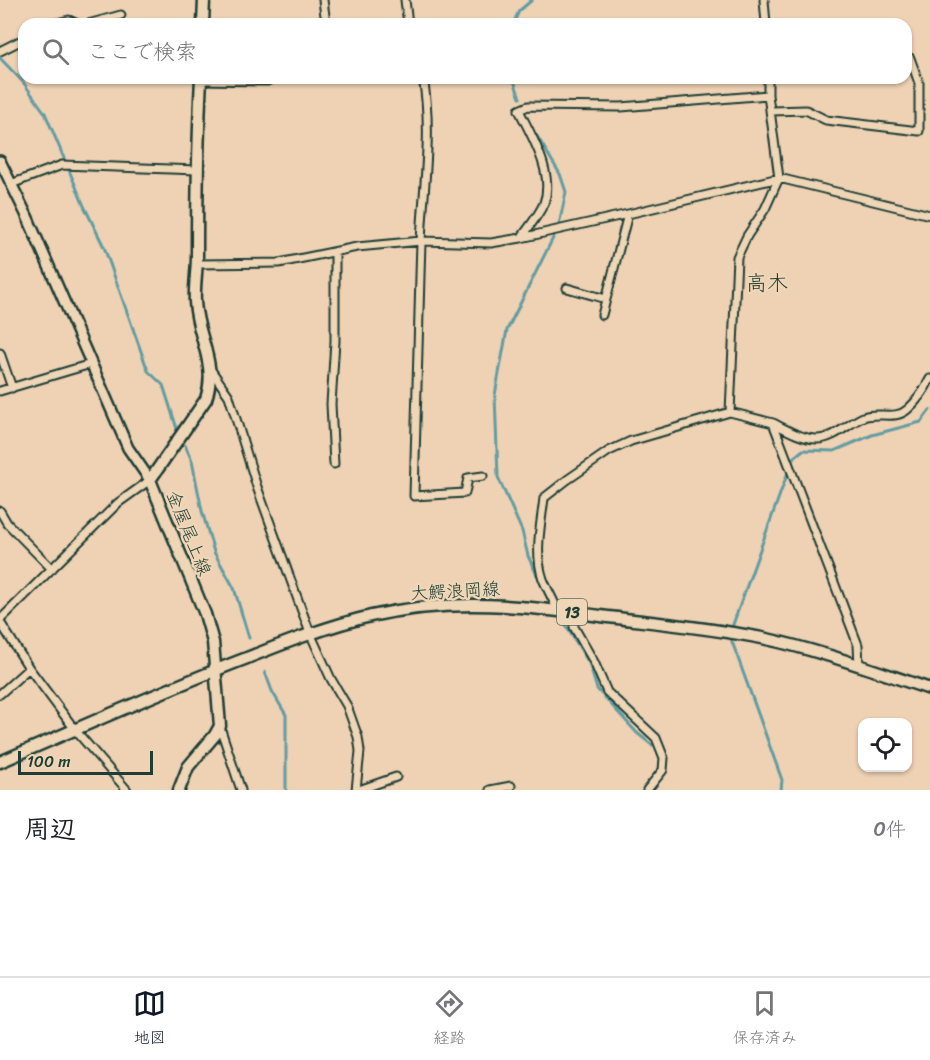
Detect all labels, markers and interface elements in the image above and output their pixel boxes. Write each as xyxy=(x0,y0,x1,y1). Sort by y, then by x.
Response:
search box xyxy=(18,18,912,84)
text: ここで検索 xyxy=(87,32,197,71)
icon: search xyxy=(39,35,72,68)
district label: 高木 xyxy=(746,264,788,302)
street label: 金屋尾上線 xyxy=(157,485,221,581)
street label: 大鰐浪岡線 xyxy=(409,573,501,609)
road number: 13 xyxy=(557,599,587,625)
map controls xyxy=(858,718,912,772)
button: locate xyxy=(858,718,912,772)
text: 100 m xyxy=(27,747,71,776)
scale bar xyxy=(18,748,153,776)
text: 周辺 xyxy=(24,806,76,852)
text: 0件 xyxy=(873,812,906,847)
tab: 地図 xyxy=(133,987,166,1052)
tab: 経路 xyxy=(433,987,466,1052)
tab: 保存済み xyxy=(733,987,797,1052)

